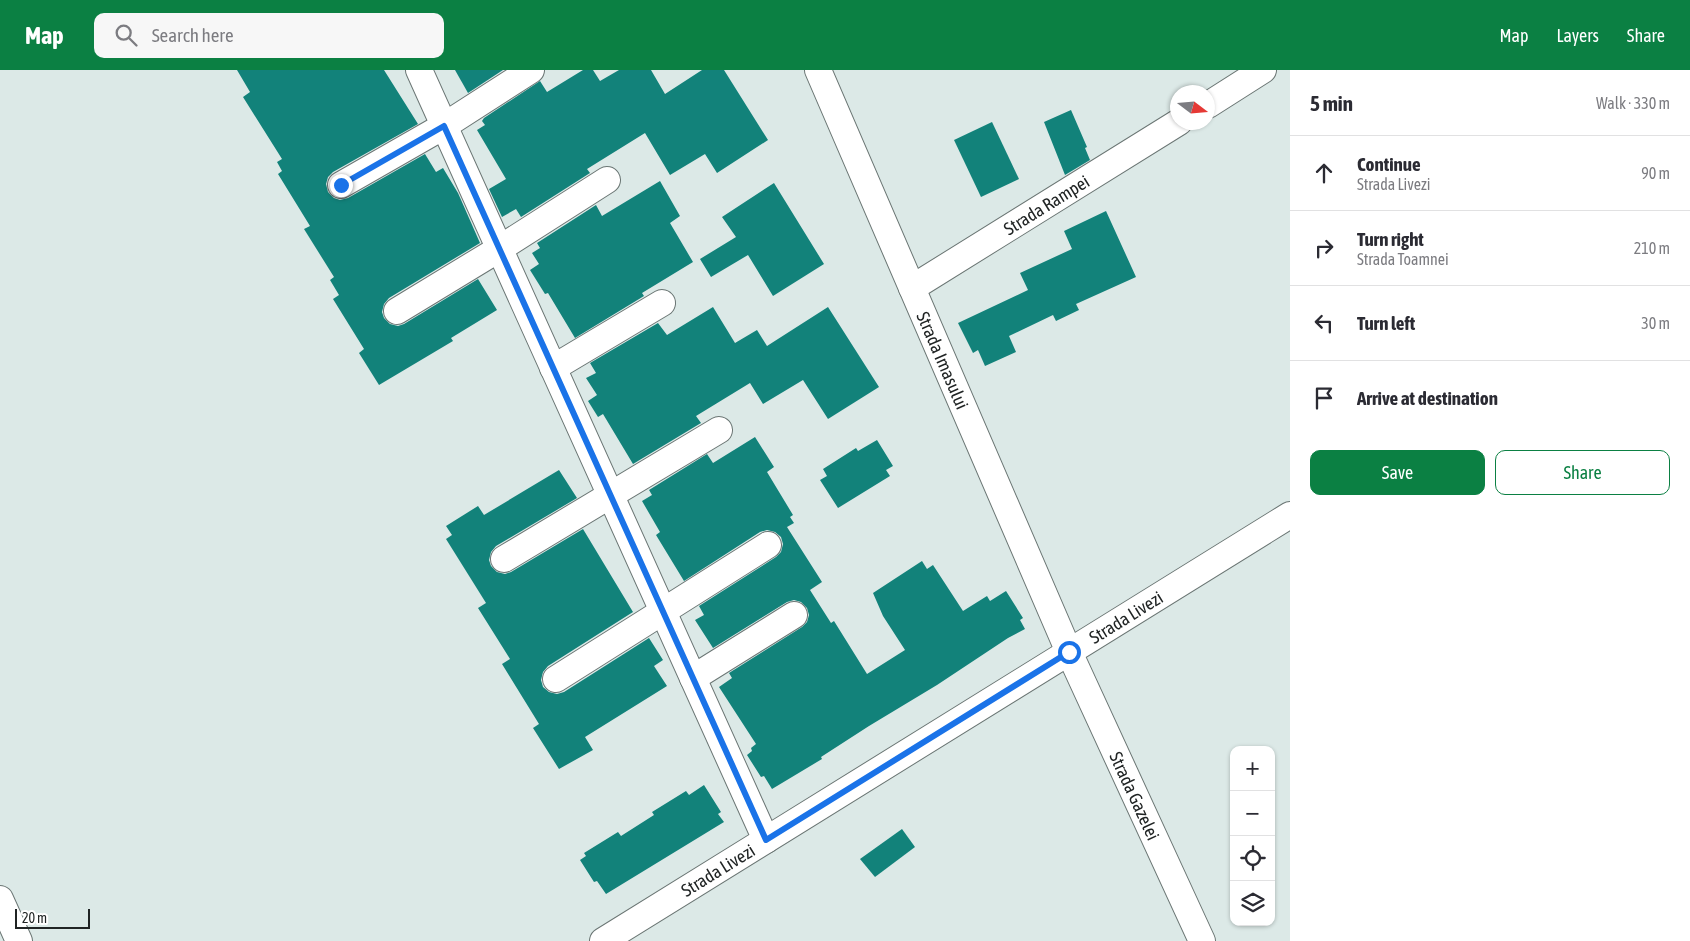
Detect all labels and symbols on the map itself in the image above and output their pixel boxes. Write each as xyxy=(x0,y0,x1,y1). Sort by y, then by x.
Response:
north arrow xyxy=(1170,85,1215,130)
street label: Strada Rampei xyxy=(1000,170,1093,239)
route end xyxy=(330,174,353,197)
street label: Strada Imasului xyxy=(913,308,973,412)
street label: Strada Livezi xyxy=(1085,586,1166,648)
route start xyxy=(1058,641,1081,664)
street label: Strada Gazelei xyxy=(1106,748,1164,843)
street label: Strada Livezi xyxy=(677,839,758,901)
scale bar xyxy=(15,906,90,929)

